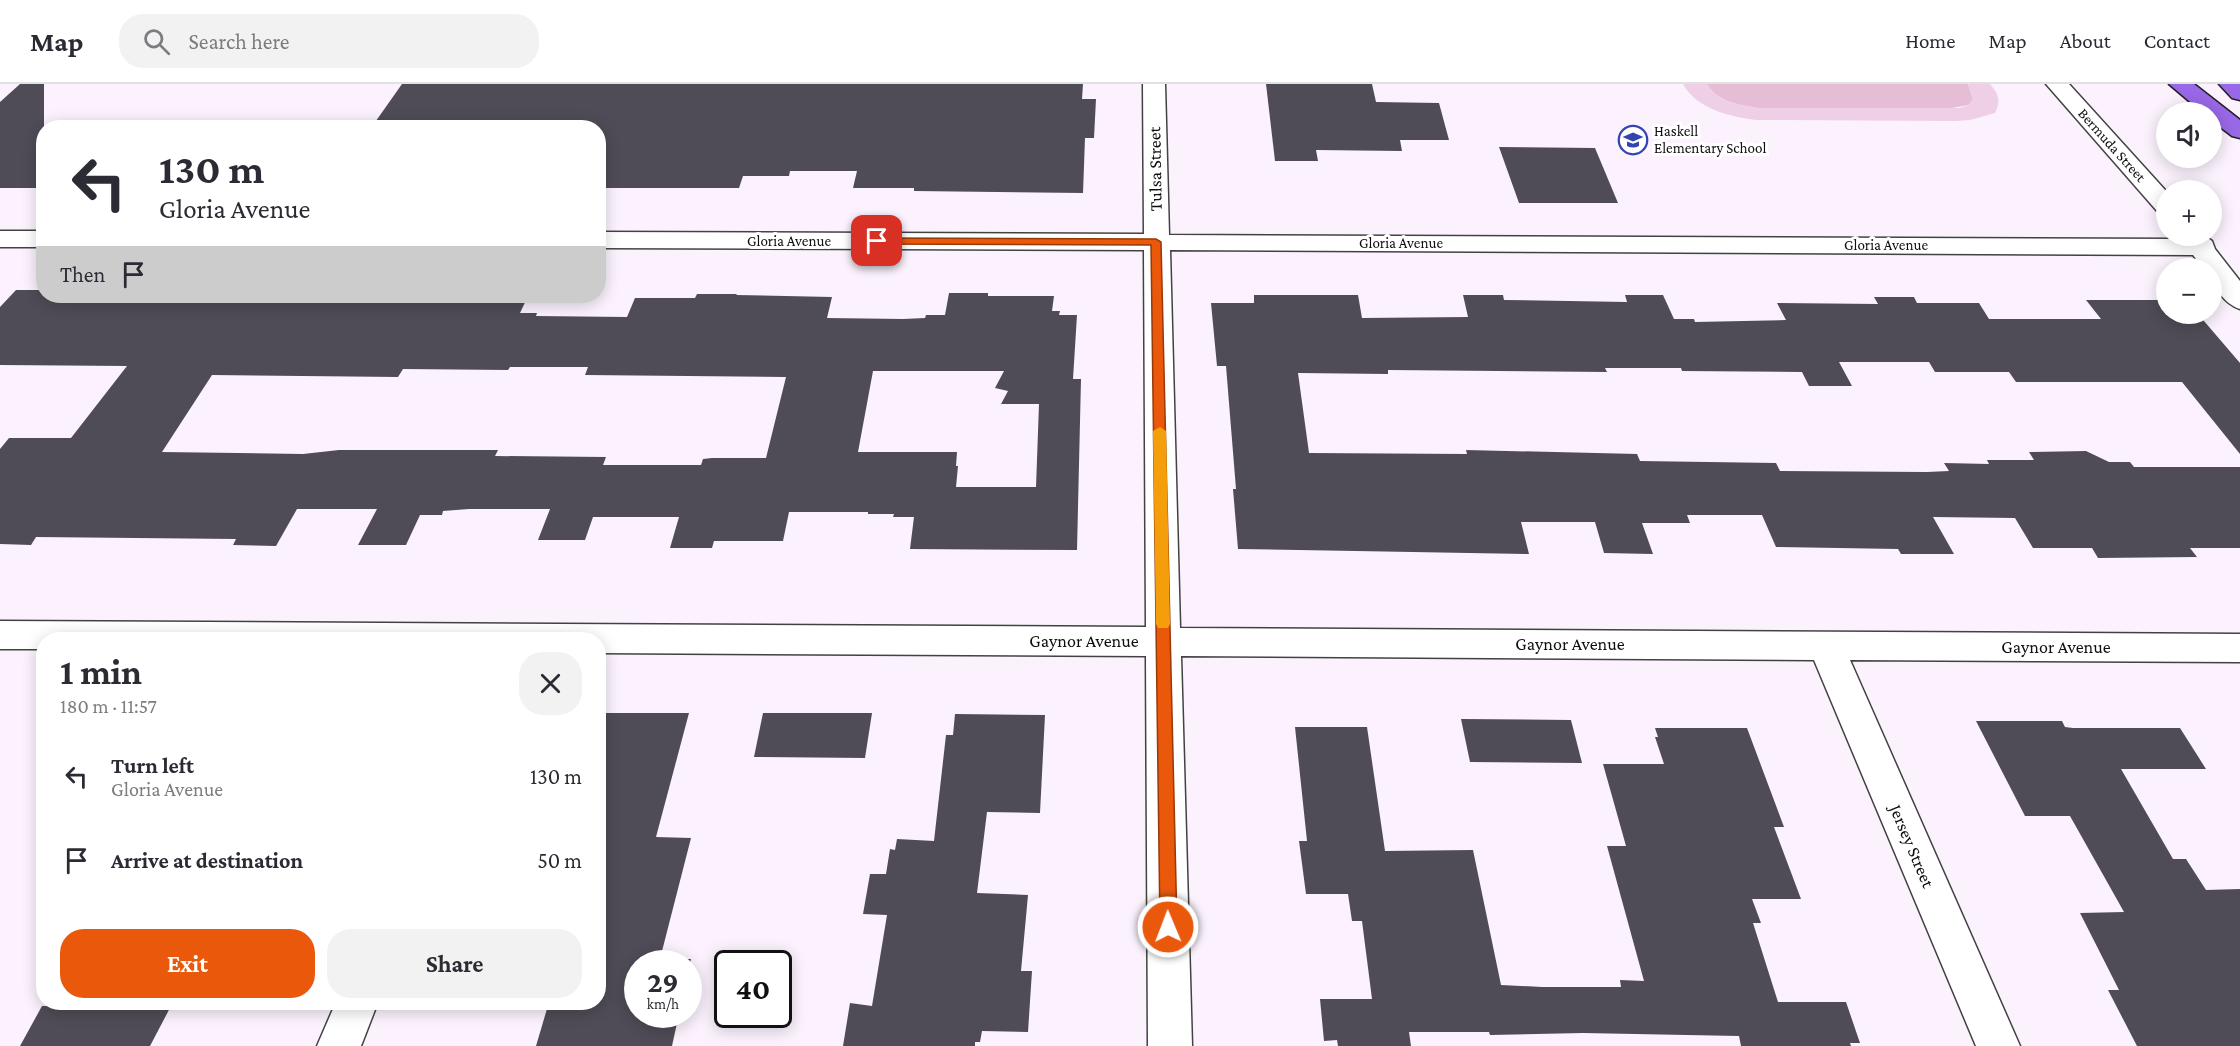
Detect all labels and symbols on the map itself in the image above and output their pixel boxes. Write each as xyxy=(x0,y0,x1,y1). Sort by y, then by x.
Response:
street label: Bermuda Street xyxy=(2075,105,2150,186)
place label: Haskell Elementary School xyxy=(1654,123,1766,157)
school or university icon: Haskell Elementary School xyxy=(1617,124,1649,156)
street label: Tulsa Street xyxy=(1144,125,1166,212)
pin xyxy=(851,215,902,266)
street label: Gloria Avenue xyxy=(747,233,831,249)
street label: Gloria Avenue xyxy=(1359,235,1443,251)
street label: Gloria Avenue xyxy=(1844,237,1928,253)
street label: Gaynor Avenue xyxy=(1029,631,1139,651)
street label: Gaynor Avenue xyxy=(1515,634,1625,654)
street label: Gaynor Avenue xyxy=(2001,637,2111,657)
street label: Jersey Street xyxy=(1885,800,1939,892)
position arrow xyxy=(1136,895,1200,959)
speed limit sign: 40 xyxy=(714,950,792,1028)

